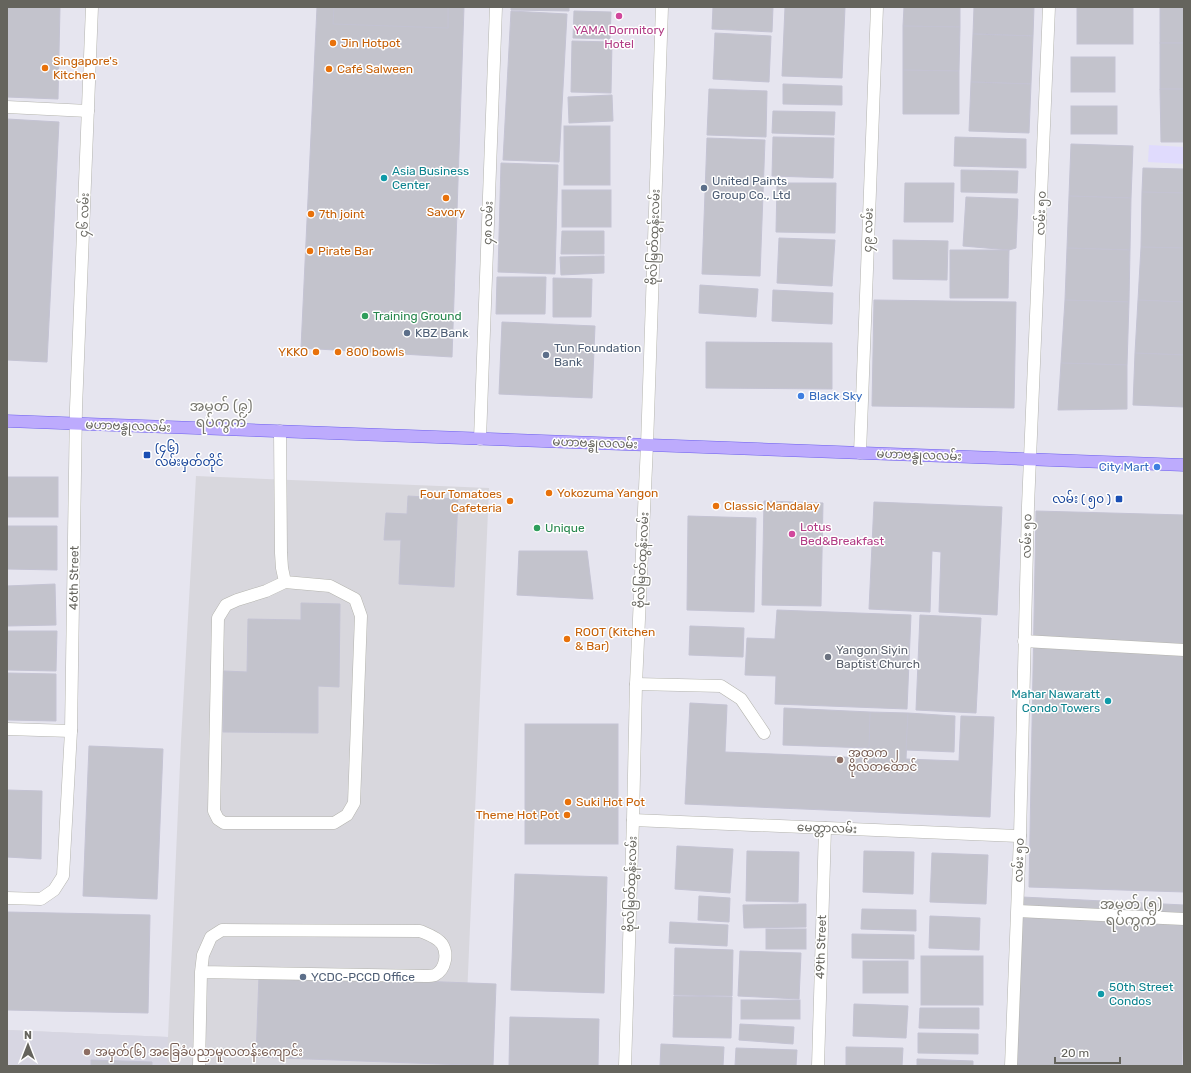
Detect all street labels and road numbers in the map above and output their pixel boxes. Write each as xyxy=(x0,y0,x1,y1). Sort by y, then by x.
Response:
street label: ဗိုလ်မြတ်ထွန်းလမ်း xyxy=(643,189,666,285)
street label: လမ်း ၅၀ xyxy=(1031,190,1052,236)
street label: ၄၆ လမ်း xyxy=(74,192,95,238)
street label: ၄၈ လမ်း xyxy=(478,201,499,245)
street label: ၄၉ လမ်း xyxy=(858,207,879,253)
street label: မဟာဗန္ဓုလလမ်း xyxy=(85,416,171,438)
street label: မဟာဗန္ဓုလလမ်း xyxy=(552,433,638,455)
street label: မဟာဗန္ဓုလလမ်း xyxy=(876,445,962,467)
street label: ဗိုလ်မြတ်ထွန်းလမ်း xyxy=(630,511,655,609)
street label: လမ်း ၅၀ xyxy=(1018,513,1037,558)
street label: 46th Street xyxy=(66,545,82,610)
street label: မေတ္တာလမ်း xyxy=(797,818,857,839)
street label: ဗိုလ်မြတ်ထွန်းလမ်း xyxy=(620,836,643,932)
street label: လမ်း ၅၀ xyxy=(1009,837,1030,883)
street label: 49th Street xyxy=(813,914,829,979)

